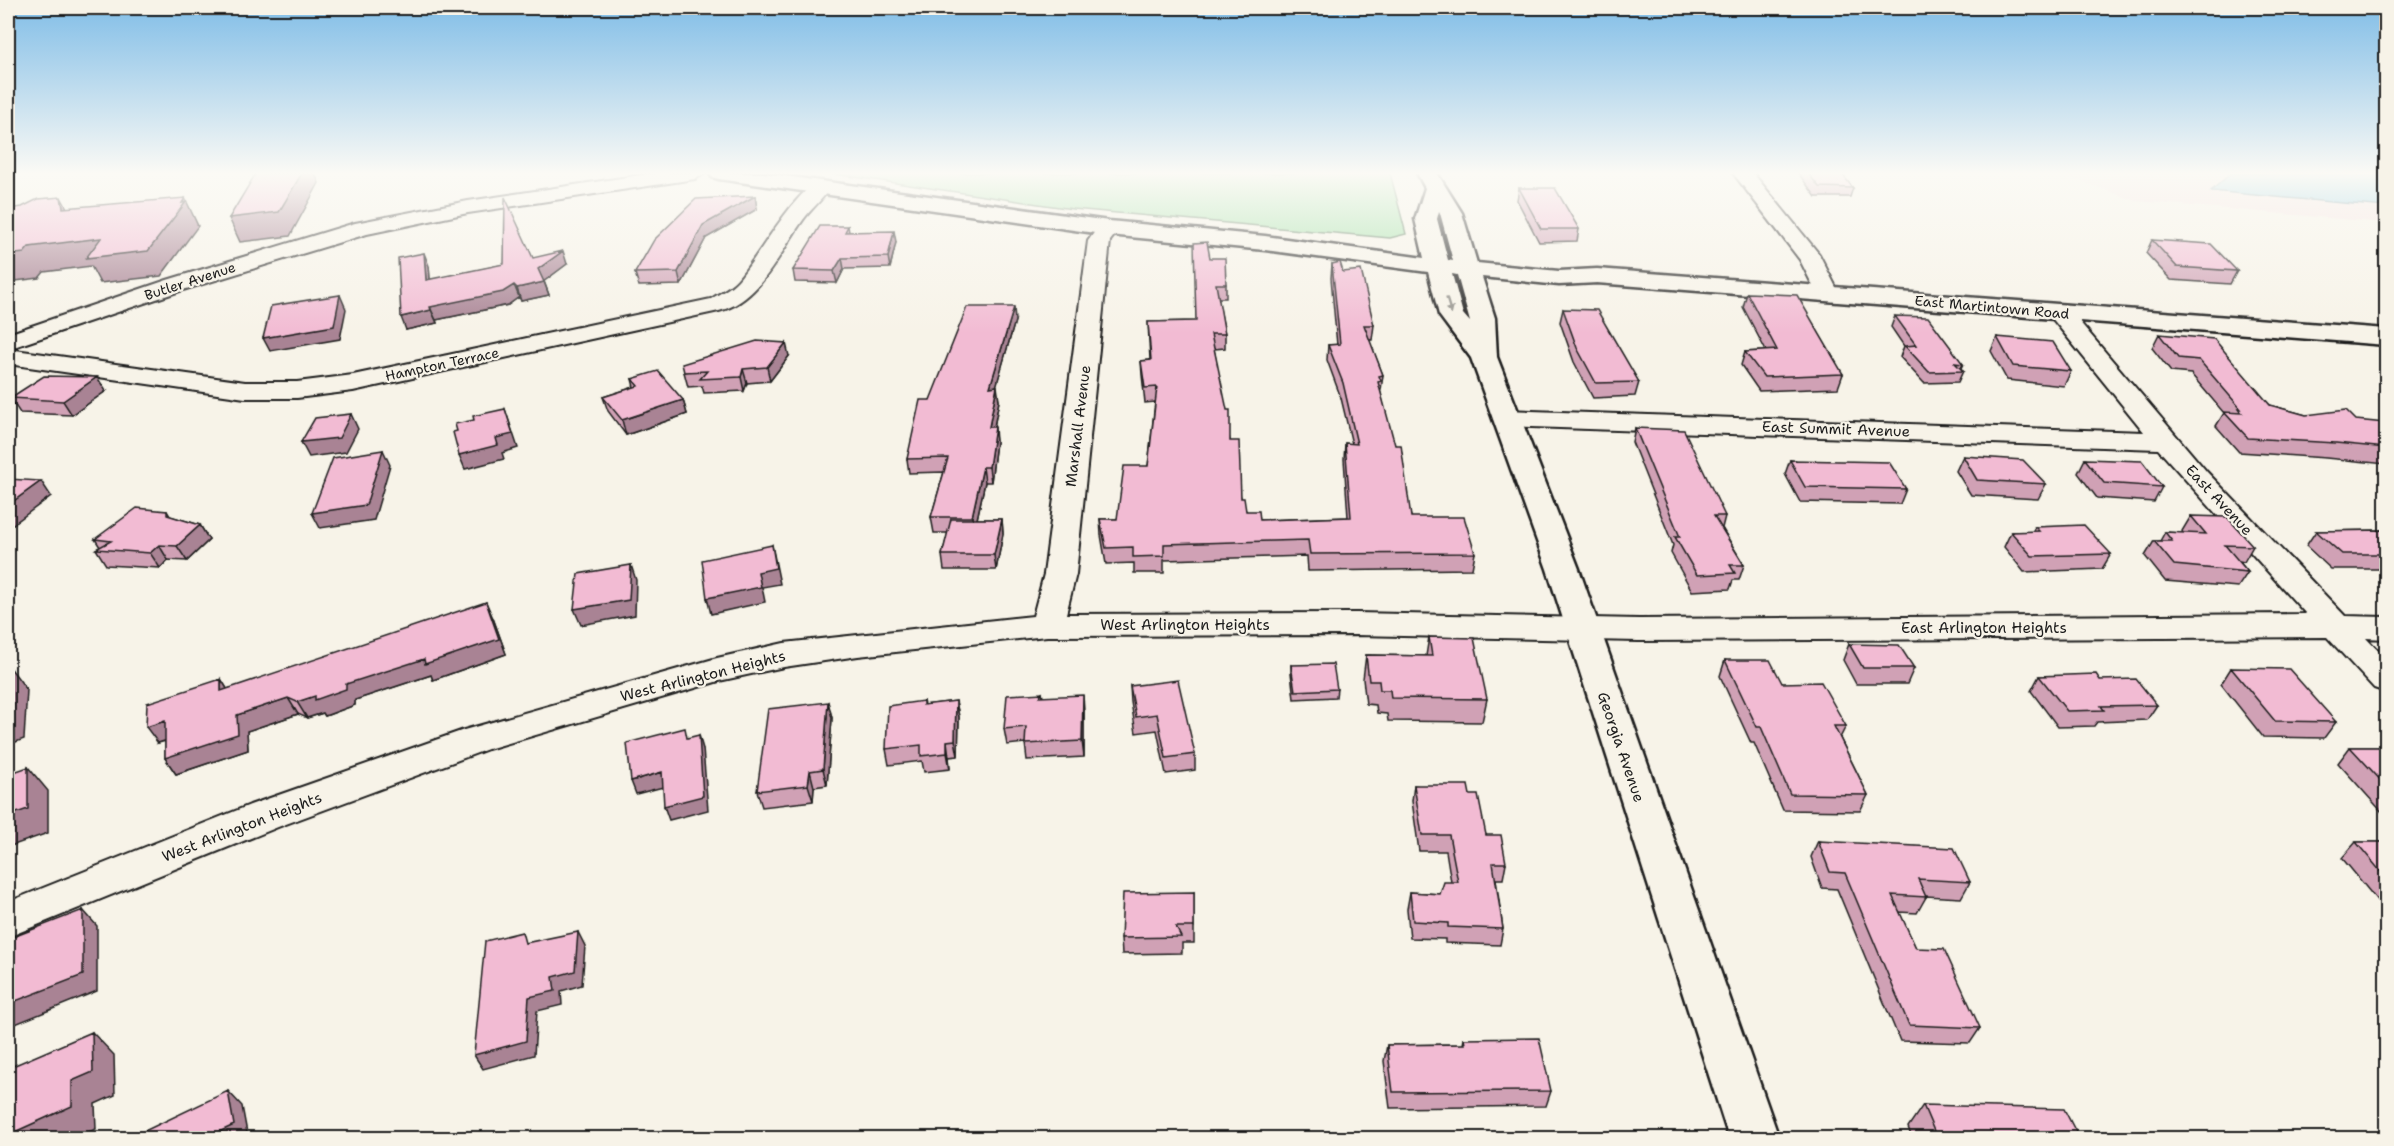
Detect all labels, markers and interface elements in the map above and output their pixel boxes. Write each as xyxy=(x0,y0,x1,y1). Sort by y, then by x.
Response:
street label: Butler Avenue xyxy=(142,258,238,304)
street label: East Martintown Road xyxy=(1914,291,2070,323)
one-way arrow xyxy=(1445,297,1454,315)
street label: Hampton Terrace xyxy=(383,343,501,385)
street label: Marshall Avenue xyxy=(1061,364,1095,488)
street label: East Summit Avenue xyxy=(1762,416,1910,442)
street label: East Avenue xyxy=(2181,460,2257,540)
street label: West Arlington Heights xyxy=(1100,615,1270,635)
street label: East Arlington Heights xyxy=(1901,618,2067,638)
street label: West Arlington Heights xyxy=(618,646,788,706)
street label: Georgia Avenue xyxy=(1593,689,1649,805)
street label: West Arlington Heights xyxy=(159,787,325,867)

